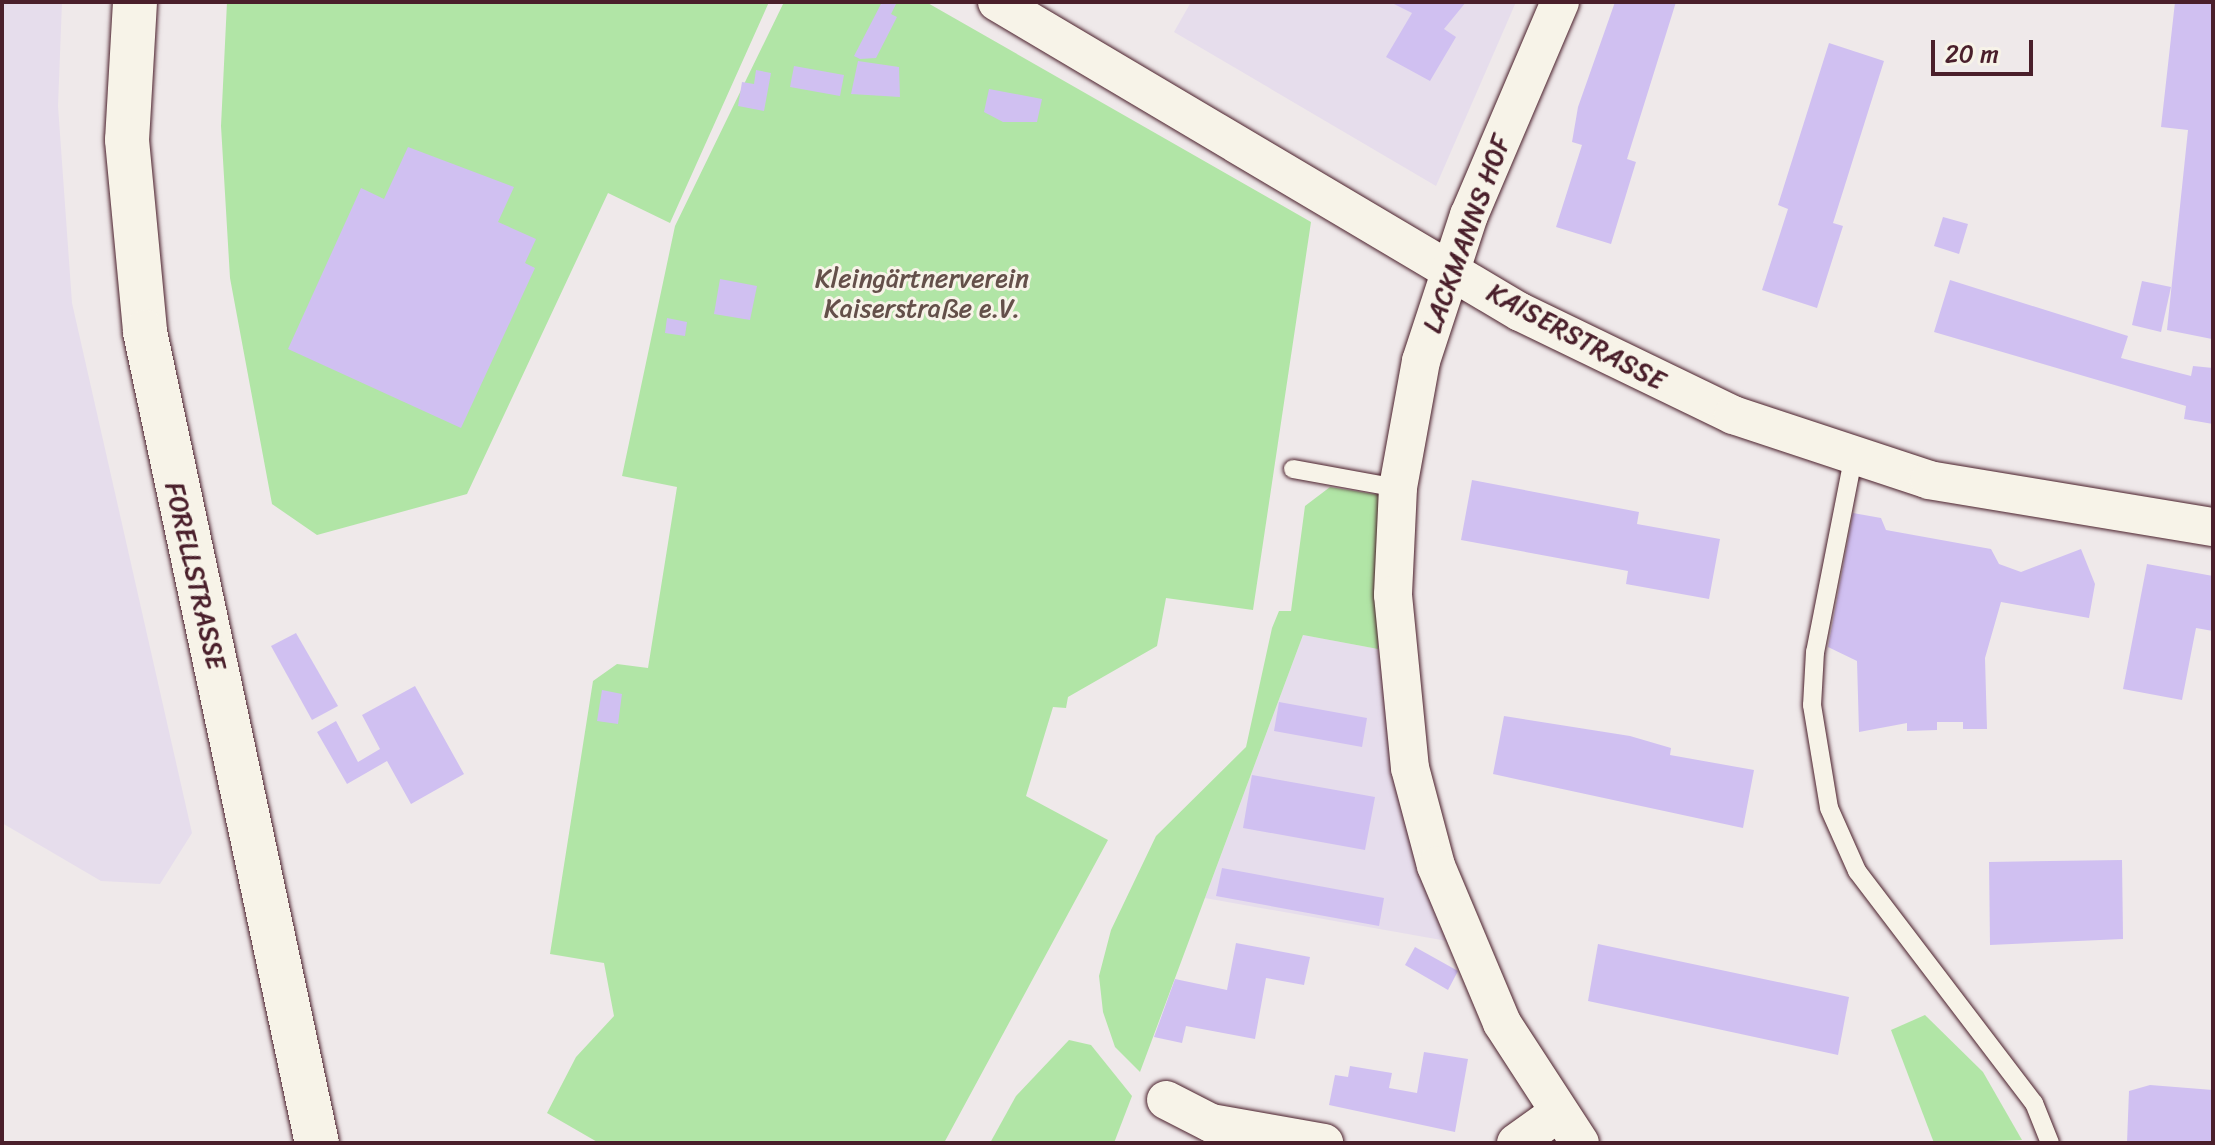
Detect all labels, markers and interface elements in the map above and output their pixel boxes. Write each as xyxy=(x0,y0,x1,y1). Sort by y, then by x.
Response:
scale bar xyxy=(1935,24,2037,74)
text: 20 m xyxy=(1945,33,1999,75)
street label: LACKMANNS HOF xyxy=(1417,131,1517,337)
park label: Kleingärtnerverein Kaiserstraße e.V. xyxy=(815,263,1029,324)
street label: KAISERSTRASSE xyxy=(1482,277,1670,397)
street label: FORELLSTRASSE xyxy=(158,479,232,673)

